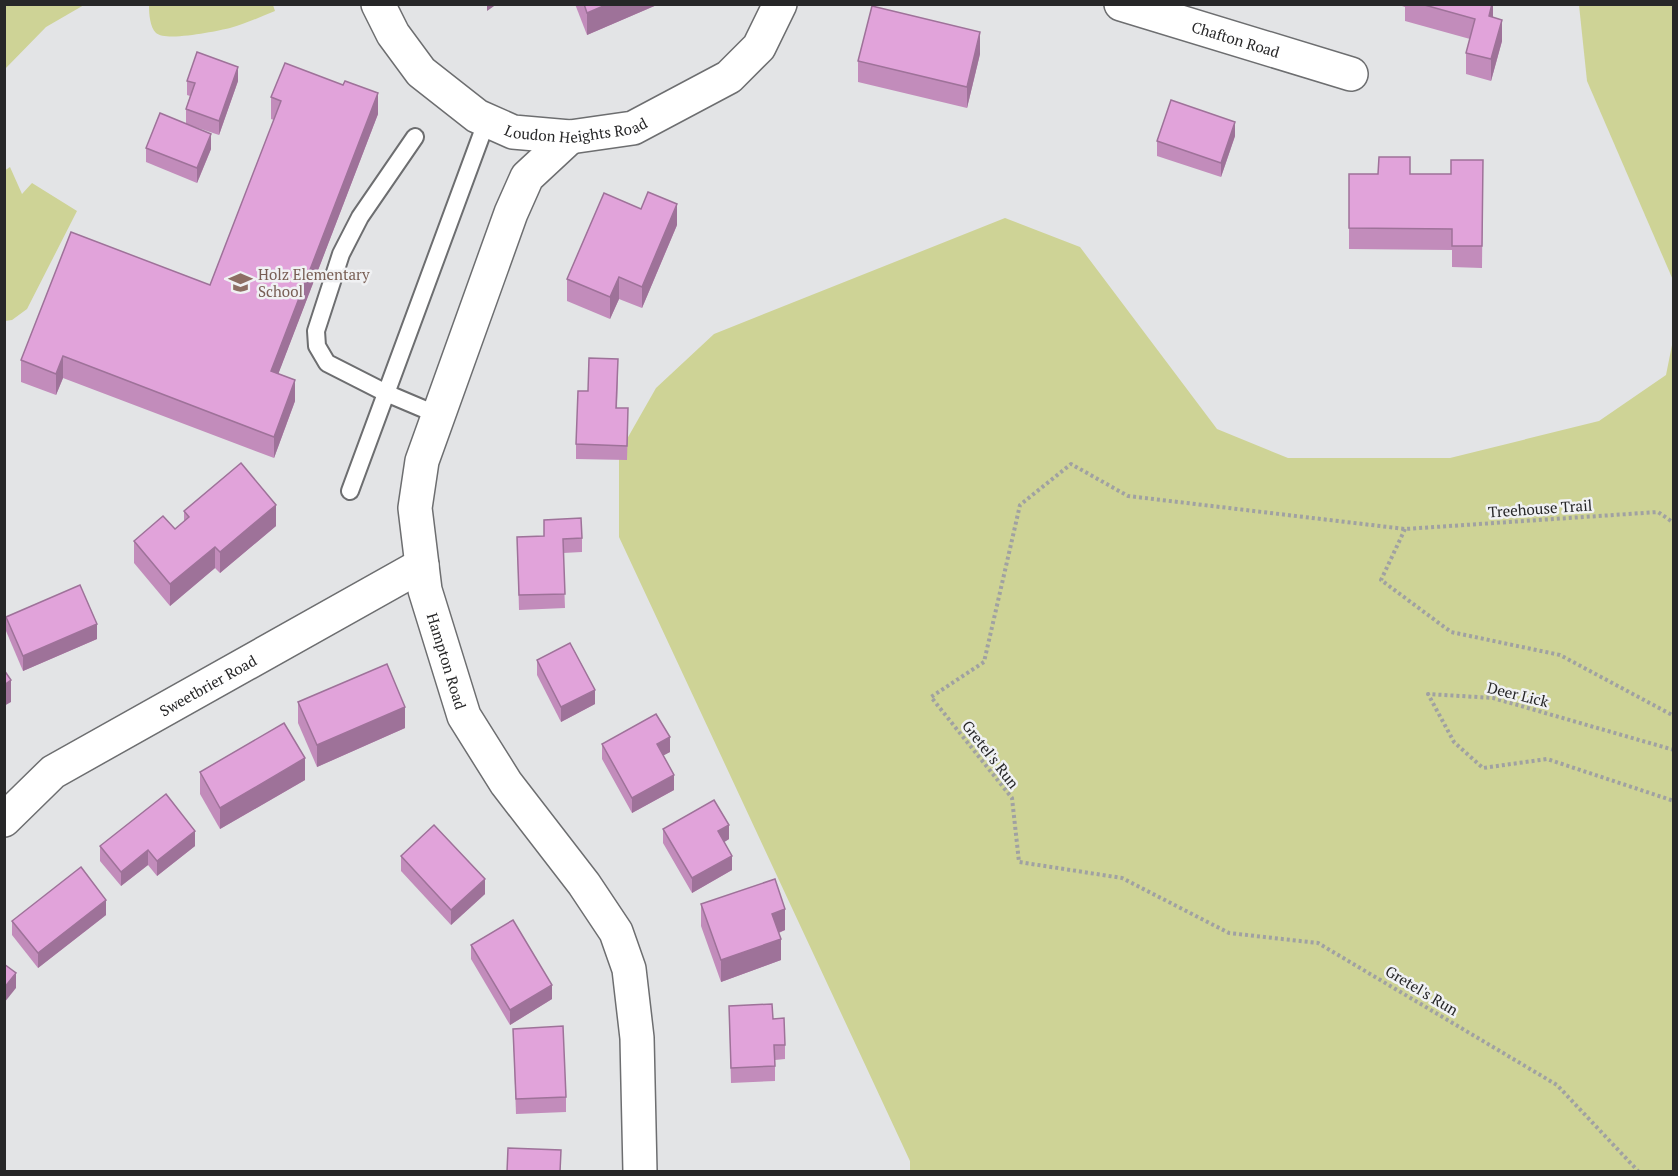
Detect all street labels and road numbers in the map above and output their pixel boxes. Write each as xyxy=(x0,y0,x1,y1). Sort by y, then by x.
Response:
street label: Chafton Road xyxy=(1189,16,1282,62)
street label: Loudon Heights Road xyxy=(502,112,650,147)
street label: Treehouse Trail xyxy=(1487,494,1593,522)
street label: Hampton Road xyxy=(423,610,471,712)
street label: Sweetbrier Road xyxy=(156,650,260,720)
street label: Deer Lick xyxy=(1485,677,1551,711)
street label: Gretel's Run xyxy=(958,716,1024,792)
street label: Gretel's Run xyxy=(1382,960,1462,1020)

